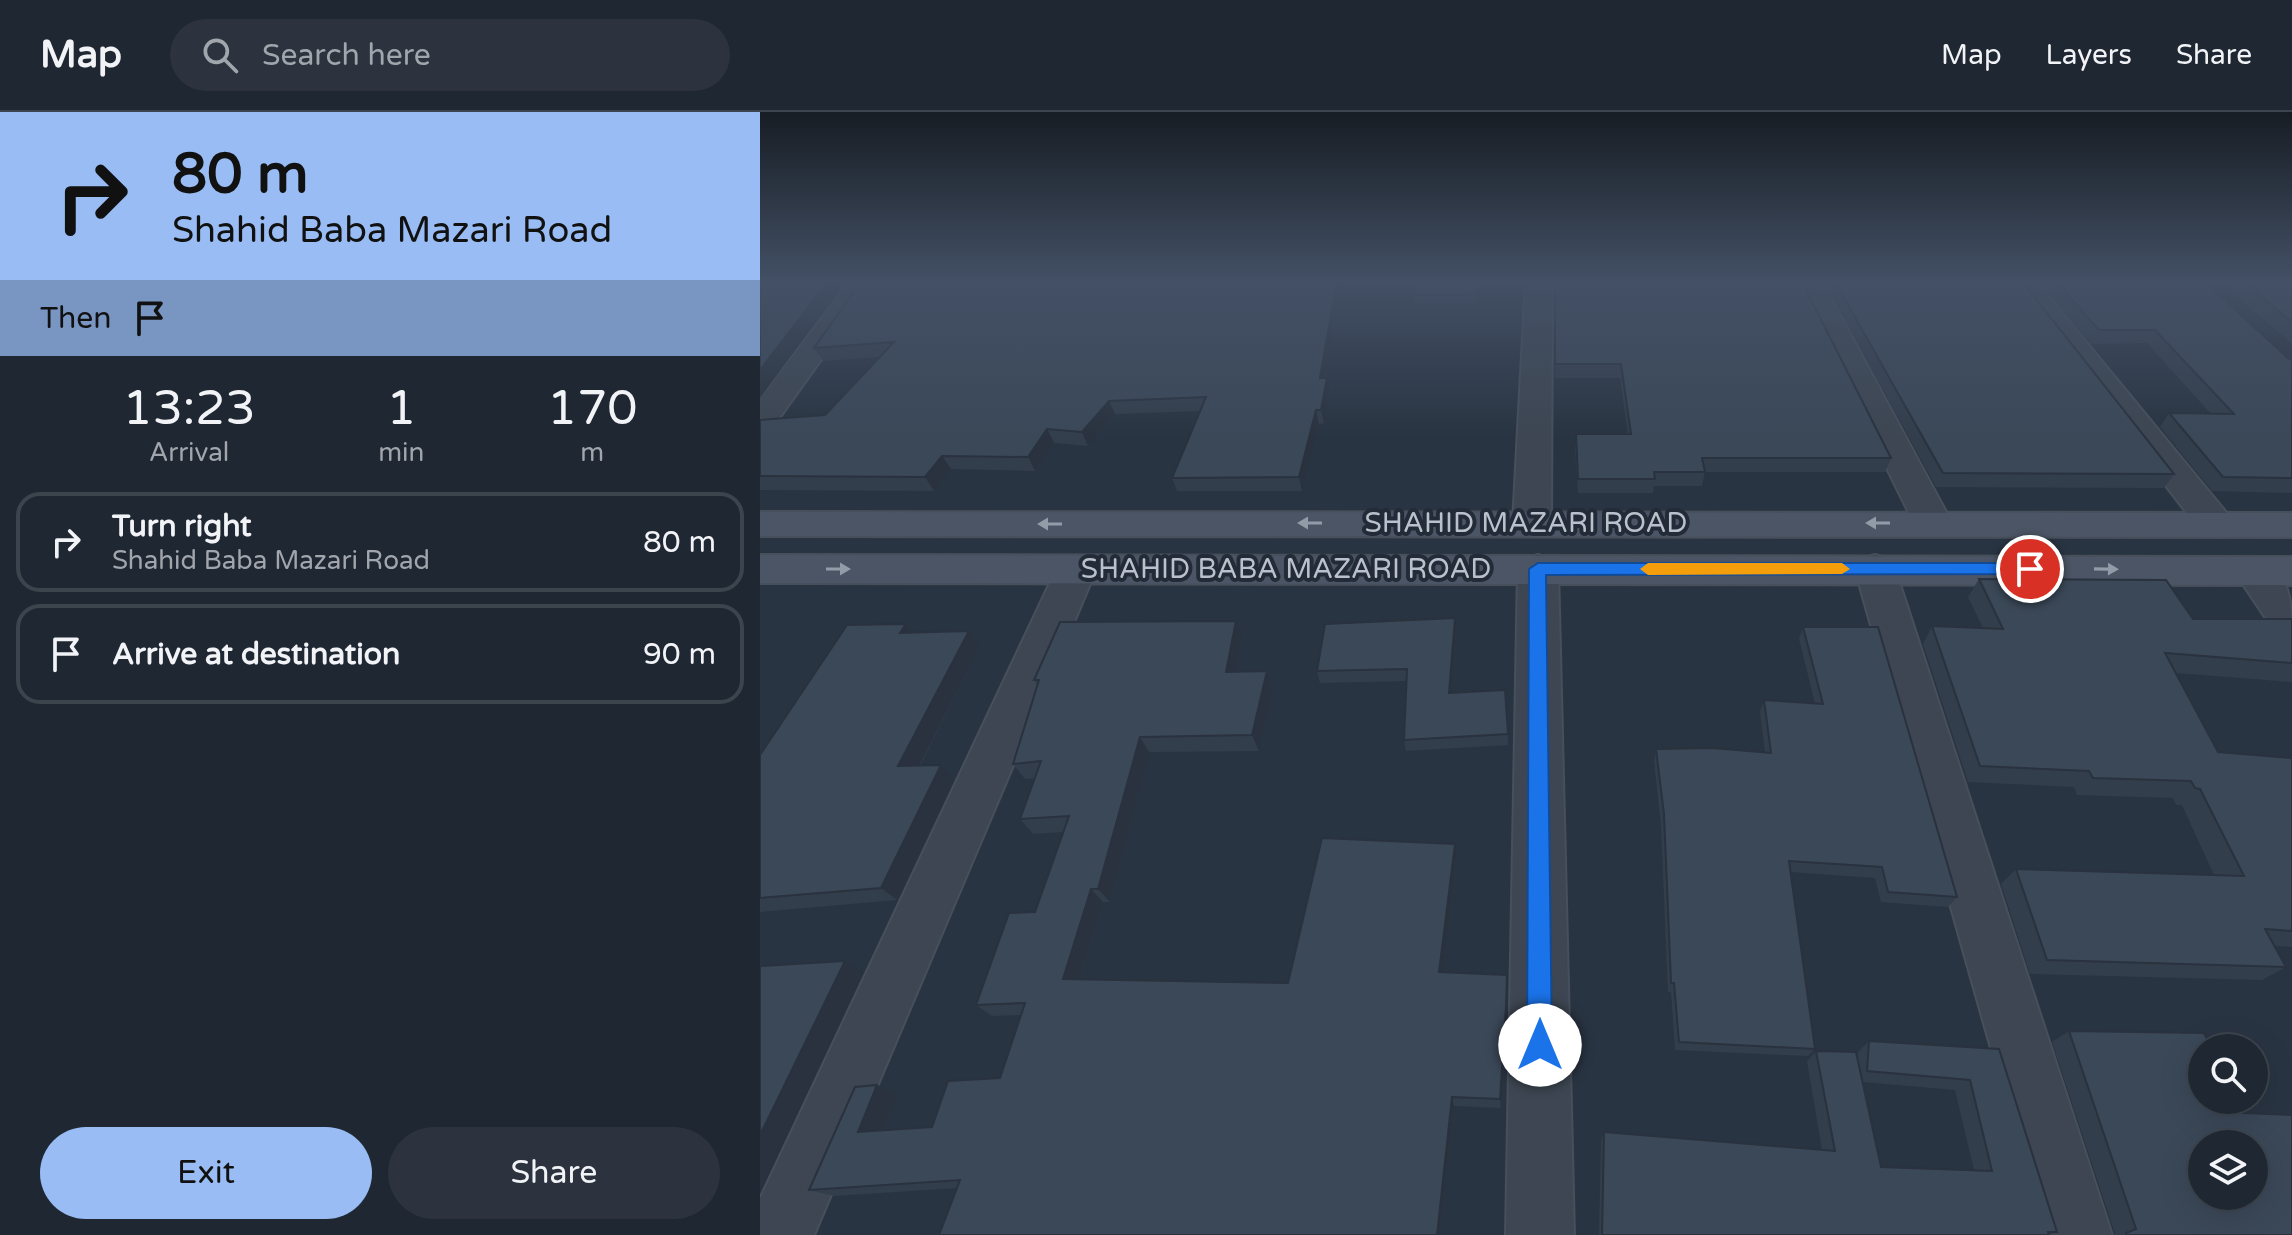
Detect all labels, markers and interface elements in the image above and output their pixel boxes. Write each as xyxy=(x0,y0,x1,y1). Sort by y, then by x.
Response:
search box xyxy=(170,19,730,91)
text: Map xyxy=(40,32,122,78)
icon: search xyxy=(198,33,242,77)
text: Search here xyxy=(262,37,431,74)
text: Map xyxy=(1941,38,2002,72)
text: Layers xyxy=(2046,38,2132,72)
text: Share xyxy=(2176,38,2252,72)
text: 80 m xyxy=(172,141,308,208)
icon: right xyxy=(40,144,144,248)
text: Shahid Baba Mazari Road xyxy=(172,209,612,252)
icon: arrive xyxy=(128,296,172,340)
text: Then xyxy=(40,300,112,337)
text: 13:23 xyxy=(123,380,256,438)
text: 1 xyxy=(386,380,416,438)
text: 170 xyxy=(547,380,637,438)
text: Arrival xyxy=(149,437,229,468)
text: min xyxy=(378,437,424,468)
text: m xyxy=(580,437,604,468)
street label: SHAHID MAZARI ROAD xyxy=(1365,506,1687,540)
text: Turn right xyxy=(112,508,252,545)
one-way arrow xyxy=(1297,517,1322,530)
one-way arrow xyxy=(1865,517,1890,529)
one-way arrow xyxy=(1037,518,1062,530)
icon: right xyxy=(44,520,88,564)
text: 80 m xyxy=(643,524,716,561)
pin xyxy=(1996,535,2064,603)
text: Shahid Baba Mazari Road xyxy=(112,545,430,576)
icon: arrive xyxy=(2008,547,2052,591)
street label: SHAHID BABA MAZARI ROAD xyxy=(1081,552,1491,586)
one-way arrow xyxy=(826,563,851,575)
one-way arrow xyxy=(2094,563,2119,575)
icon: arrive xyxy=(44,632,88,676)
text: Arrive at destination xyxy=(112,636,400,673)
text: 90 m xyxy=(643,636,716,673)
position arrow xyxy=(1498,1003,1582,1087)
map controls xyxy=(2188,1034,2268,1210)
button: search xyxy=(2188,1034,2268,1114)
button: Exit xyxy=(40,1127,372,1219)
button: Share xyxy=(388,1127,720,1219)
button: layers xyxy=(2188,1130,2268,1210)

